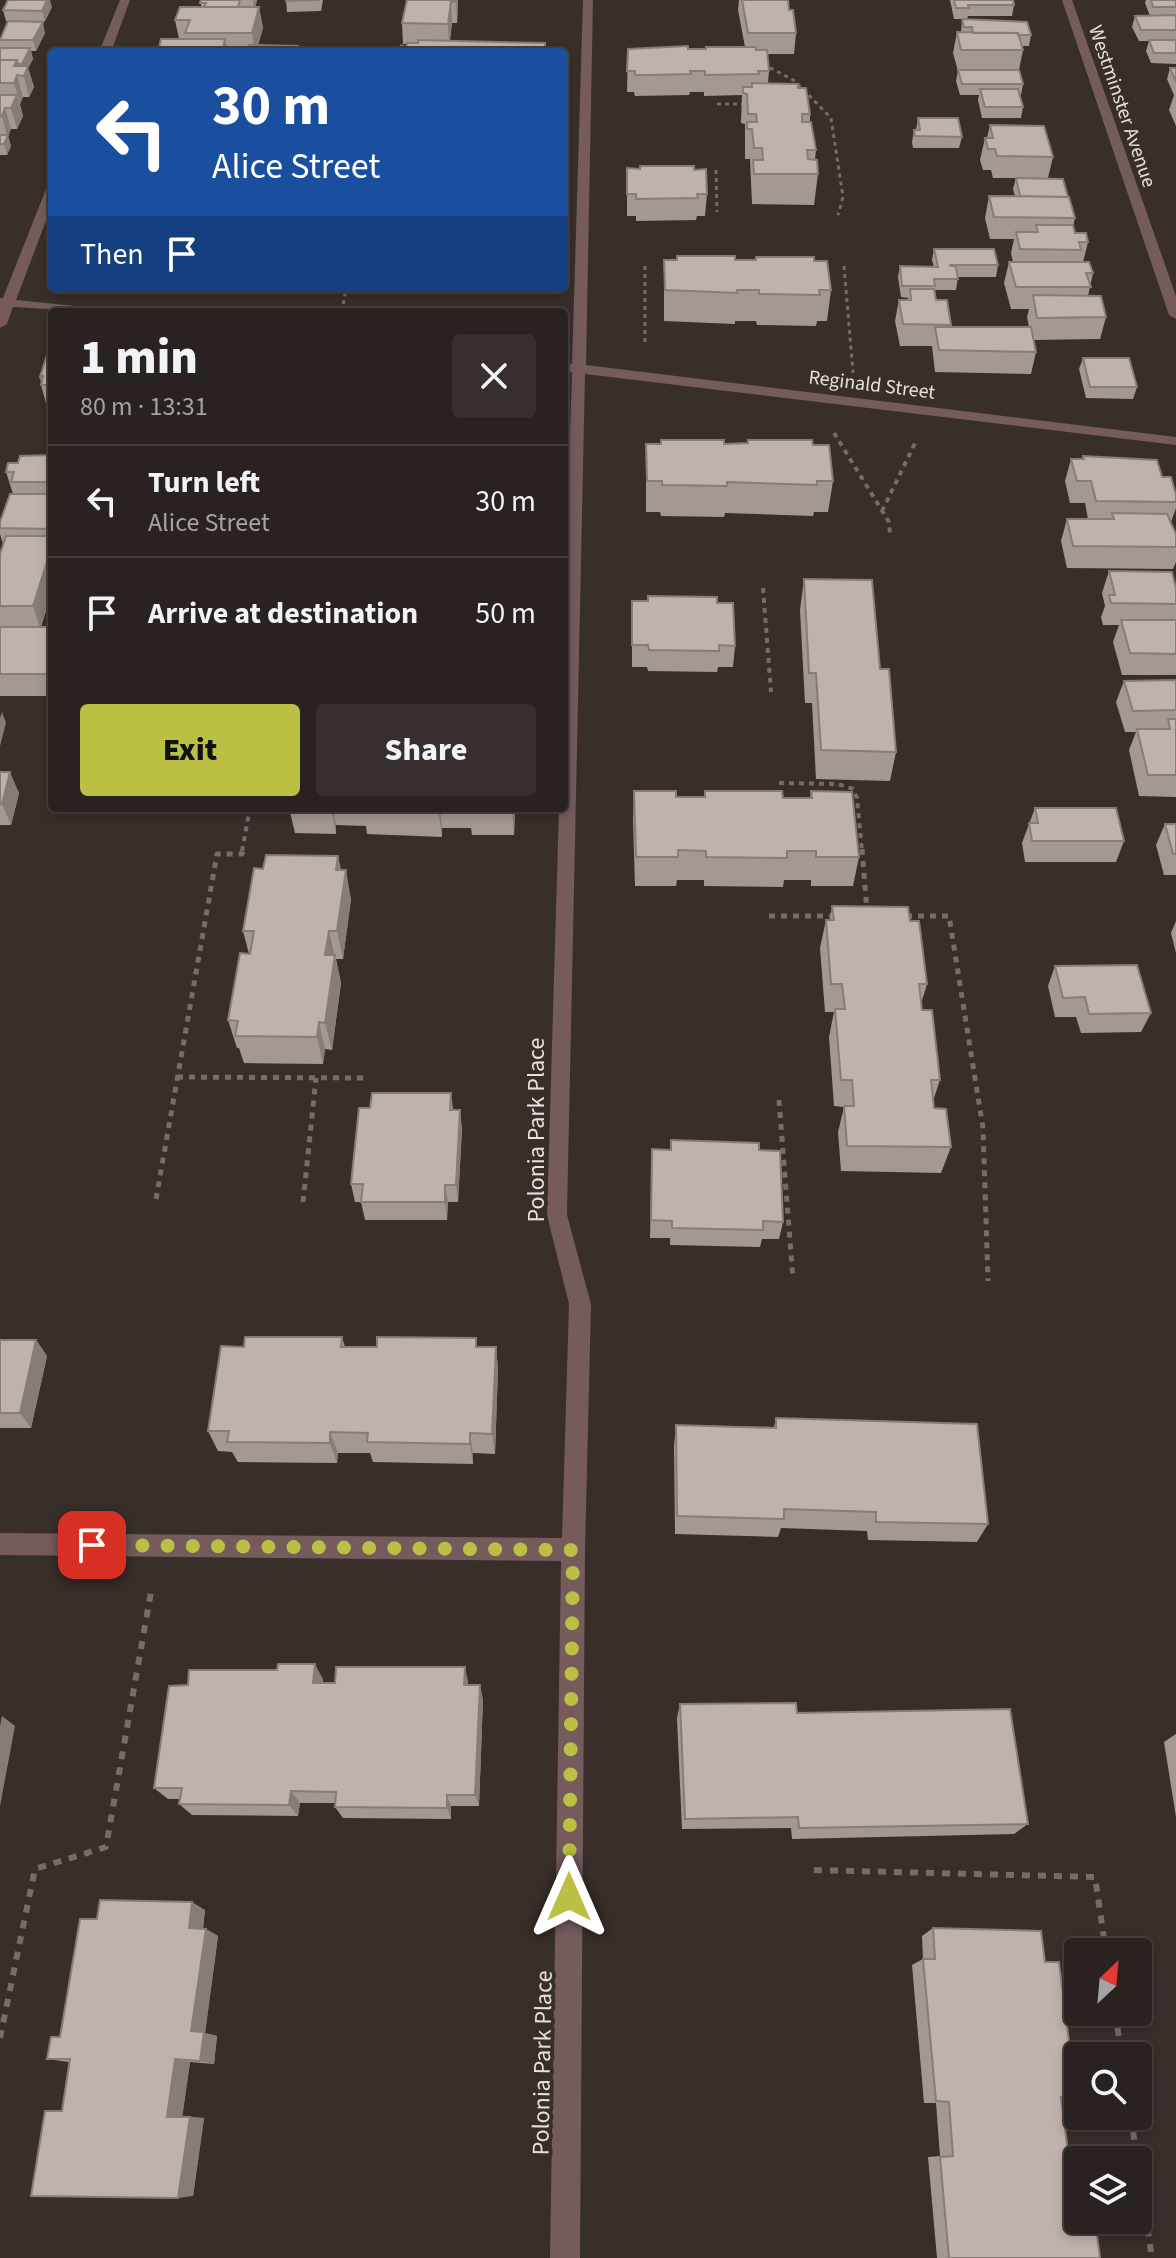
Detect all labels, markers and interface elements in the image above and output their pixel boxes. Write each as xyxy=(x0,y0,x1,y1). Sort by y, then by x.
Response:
street label: Westminster Avenue xyxy=(1081,21,1163,191)
text: 30 m xyxy=(212,67,330,146)
icon: left xyxy=(80,80,184,184)
text: Alice Street xyxy=(212,141,381,192)
icon: arrive xyxy=(160,232,204,276)
text: Then xyxy=(80,233,144,276)
text: 1 min xyxy=(80,324,198,392)
button: close xyxy=(452,334,536,418)
street label: Reginald Street xyxy=(807,363,937,407)
text: 80 m · 13:31 xyxy=(80,388,208,425)
text: Turn left xyxy=(148,461,260,504)
icon: left xyxy=(80,479,124,523)
text: 30 m xyxy=(475,480,536,523)
text: Alice Street xyxy=(148,504,270,541)
icon: arrive xyxy=(80,591,124,635)
text: Arrive at destination xyxy=(148,592,418,635)
text: 50 m xyxy=(475,592,536,635)
button: Exit xyxy=(80,704,300,796)
button: Share xyxy=(316,704,536,796)
street label: Polonia Park Place xyxy=(519,1038,554,1222)
pin xyxy=(58,1511,126,1579)
icon: arrive xyxy=(70,1523,114,1567)
position arrow xyxy=(527,1855,611,1939)
north arrow xyxy=(1064,1938,1152,2026)
map controls xyxy=(1064,1938,1152,2234)
street label: Polonia Park Place xyxy=(523,1970,562,2156)
button: search xyxy=(1064,2042,1152,2130)
button: layers xyxy=(1064,2146,1152,2234)

